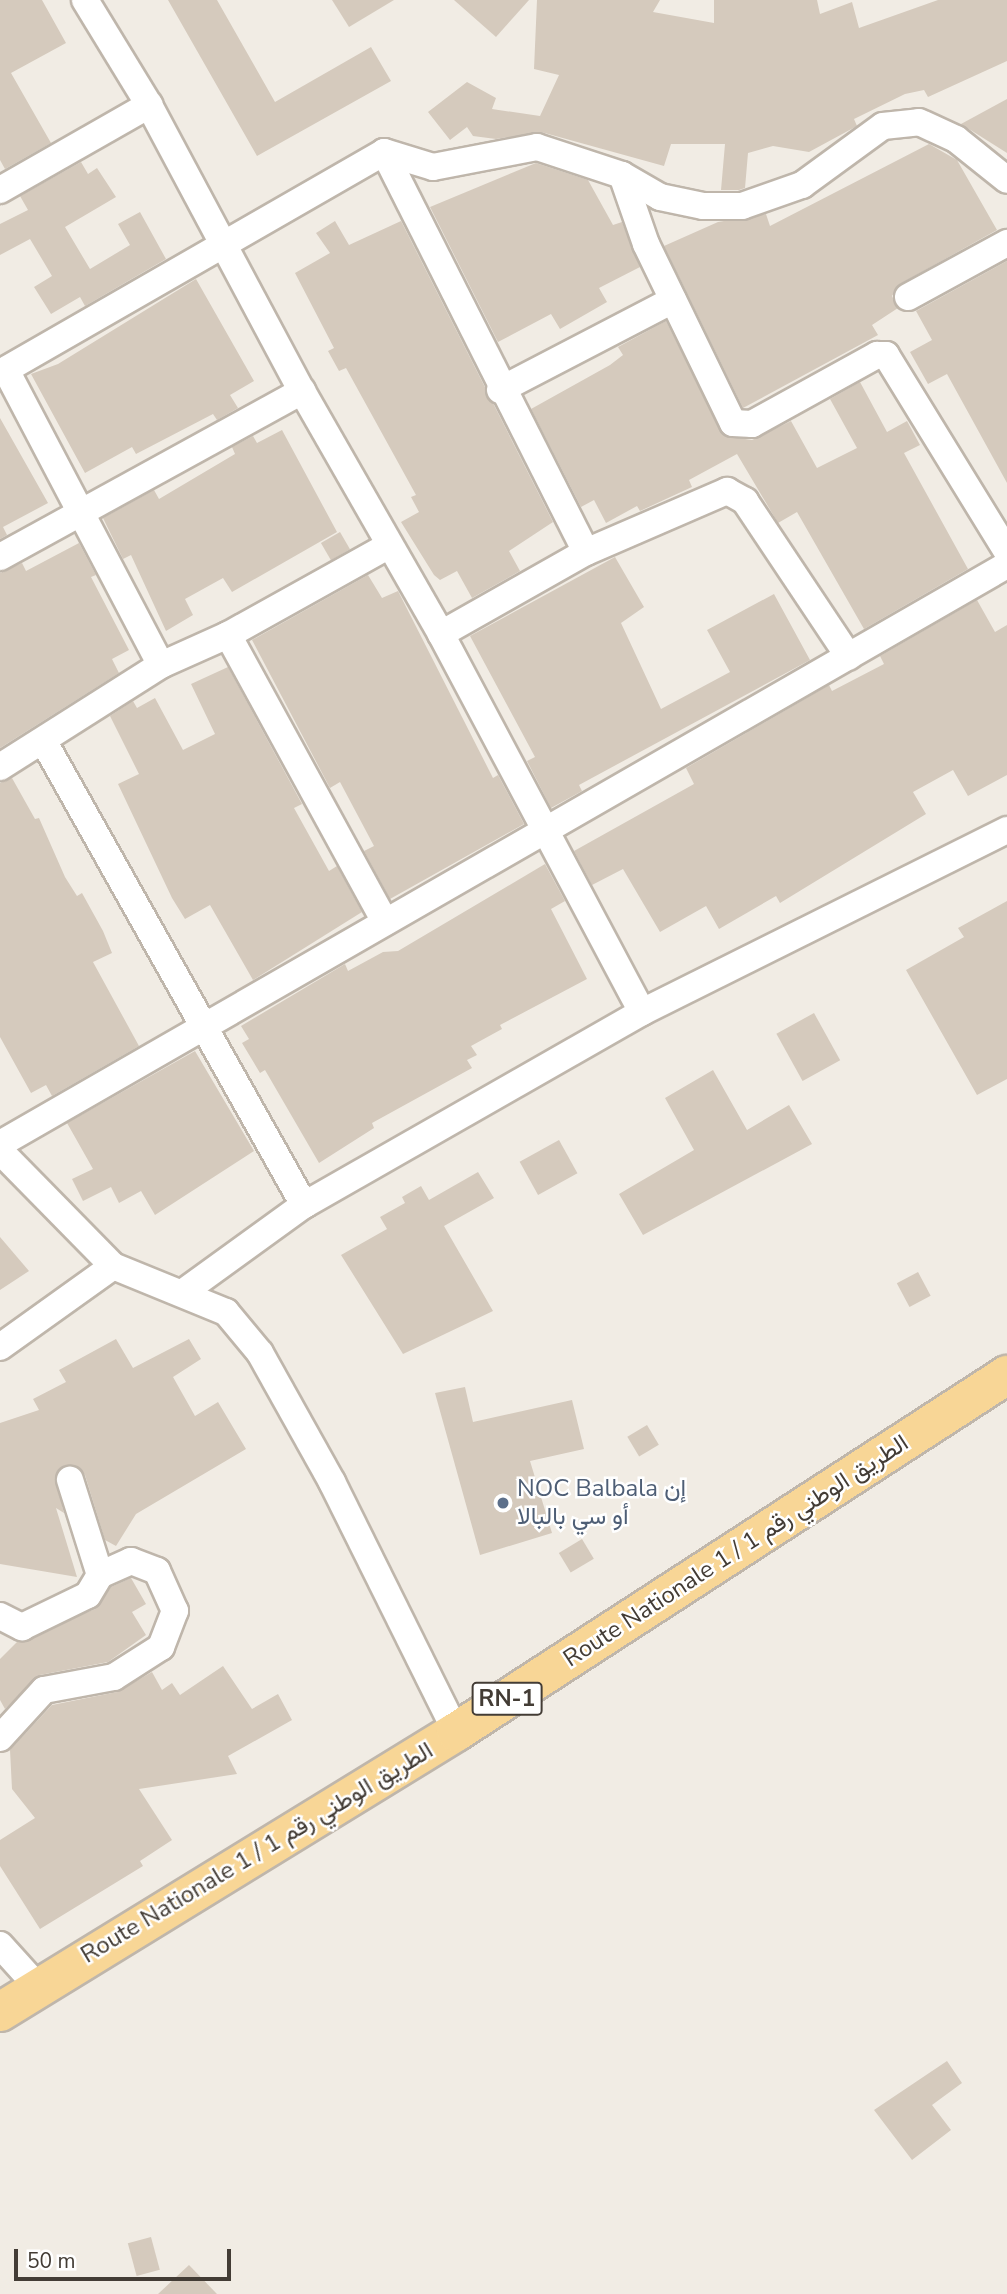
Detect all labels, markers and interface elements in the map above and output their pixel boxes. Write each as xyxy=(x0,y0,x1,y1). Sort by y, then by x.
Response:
street label: Route Nationale 1 / الطريق الوطني رقم 1 xyxy=(558,1429,914,1673)
place label: NOC Balbala إن أو سي بالبالا xyxy=(517,1475,686,1531)
marker: NOC Balbala إن أو سي بالبالا xyxy=(495,1495,511,1511)
road number: RN-1 xyxy=(470,1680,544,1718)
street label: Route Nationale 1 / الطريق الوطني رقم 1 xyxy=(76,1736,438,1970)
scale bar xyxy=(18,2234,234,2278)
text: 50 m xyxy=(27,2247,76,2275)

